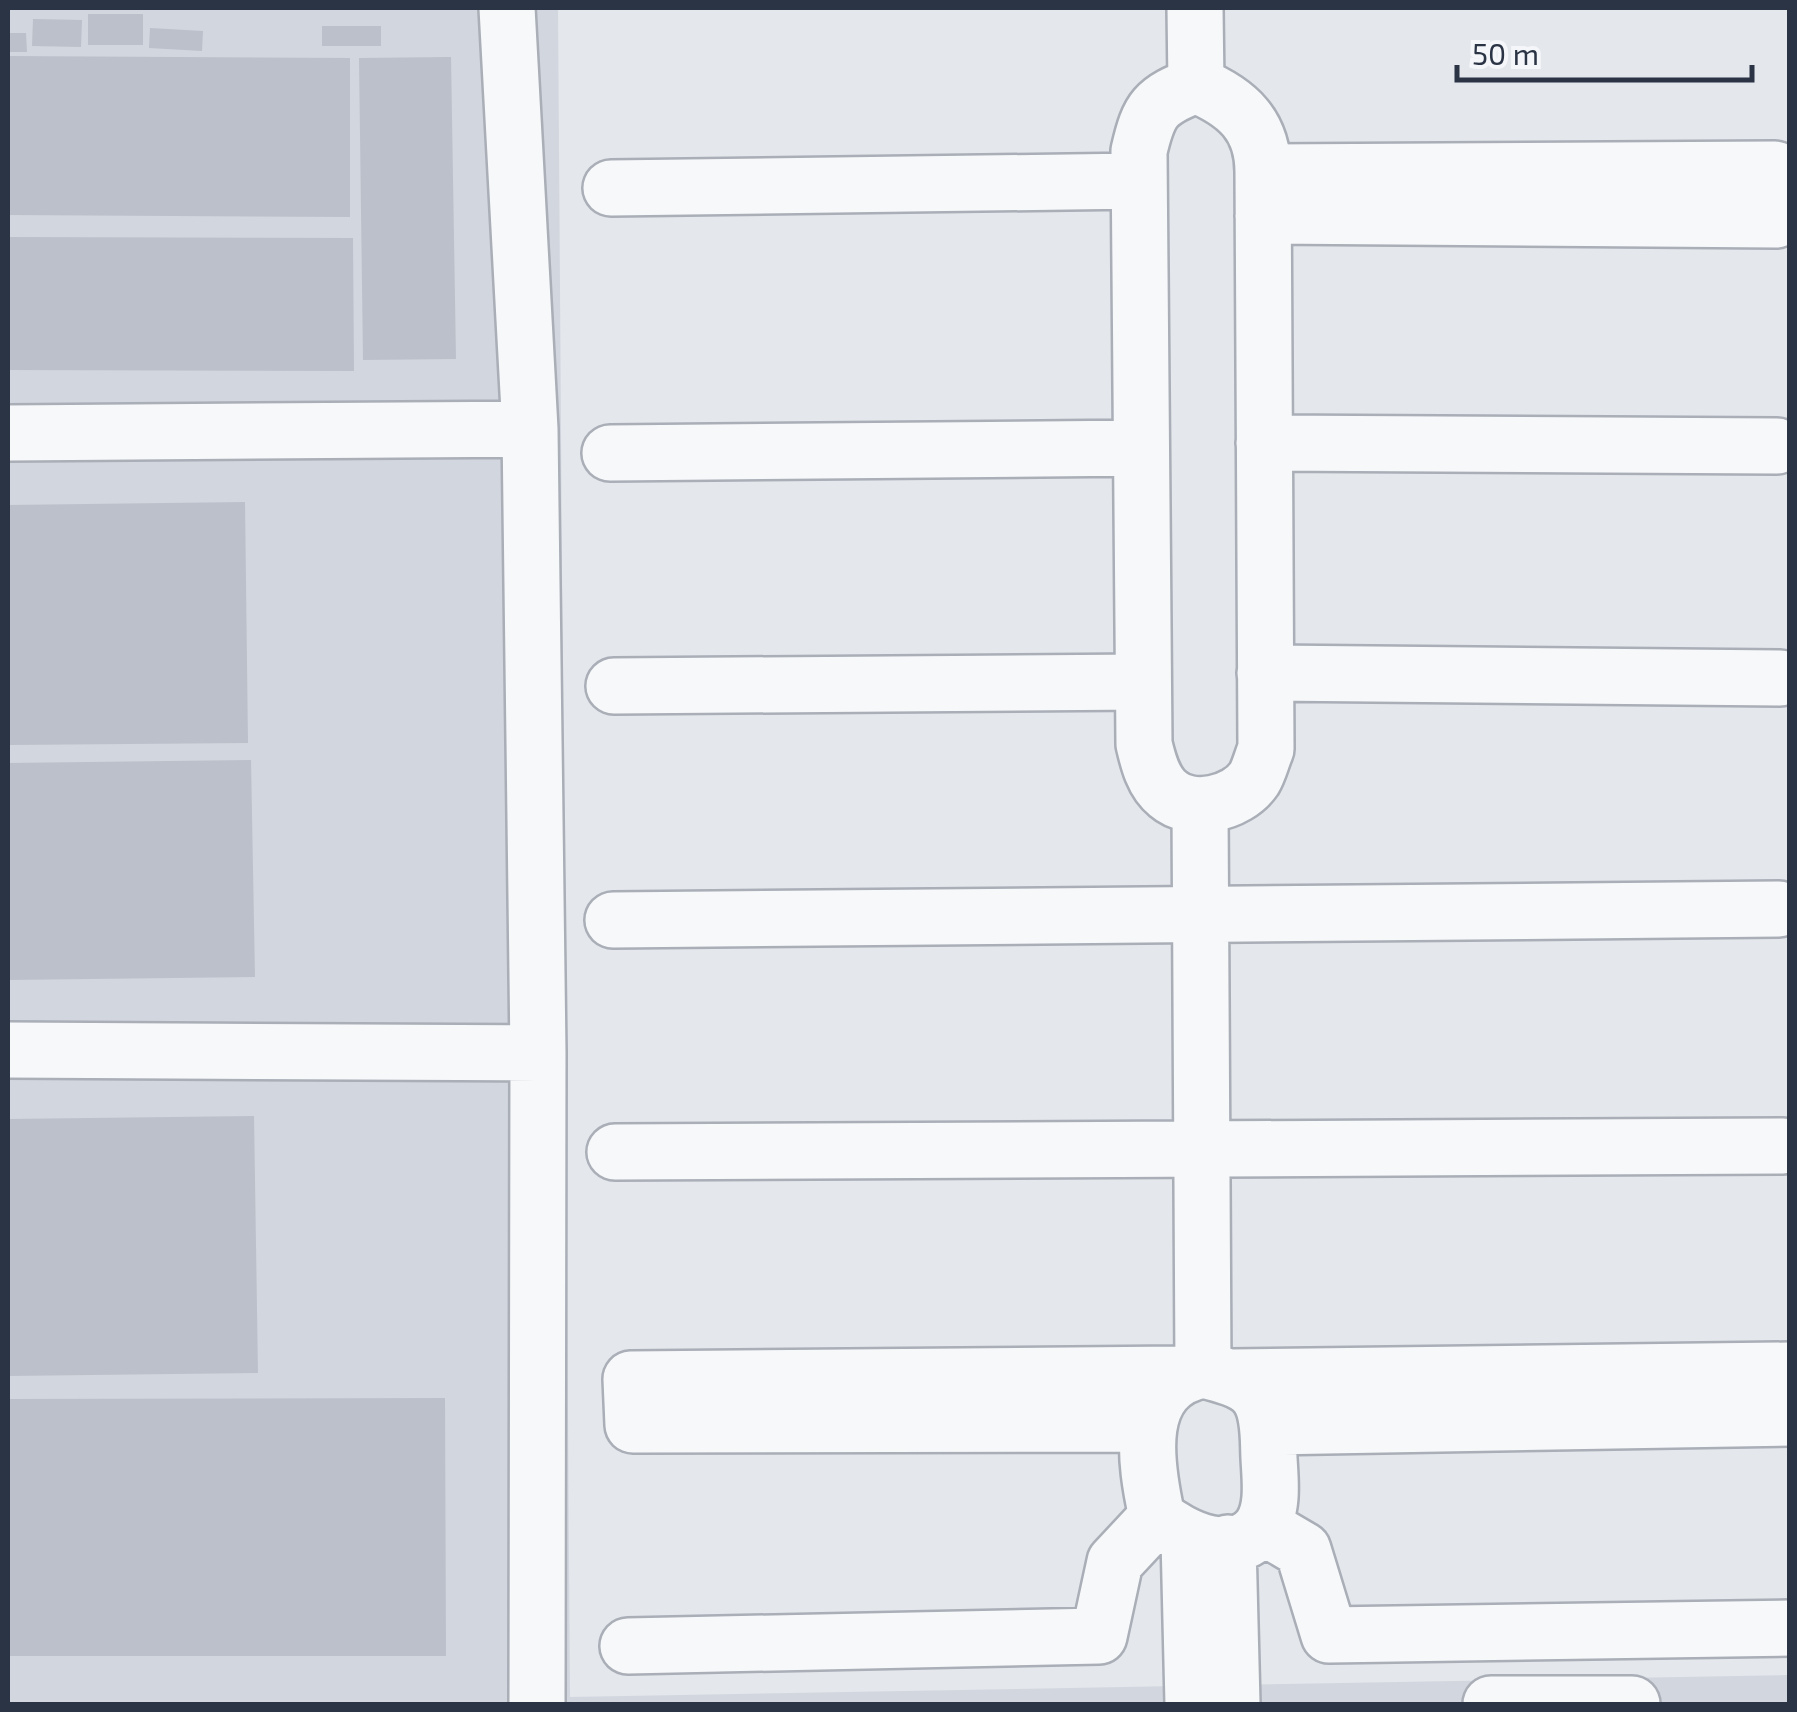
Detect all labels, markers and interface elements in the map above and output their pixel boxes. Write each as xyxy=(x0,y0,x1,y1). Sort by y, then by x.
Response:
scale bar xyxy=(1457,20,1752,82)
text: 50 m xyxy=(1472,35,1539,71)

